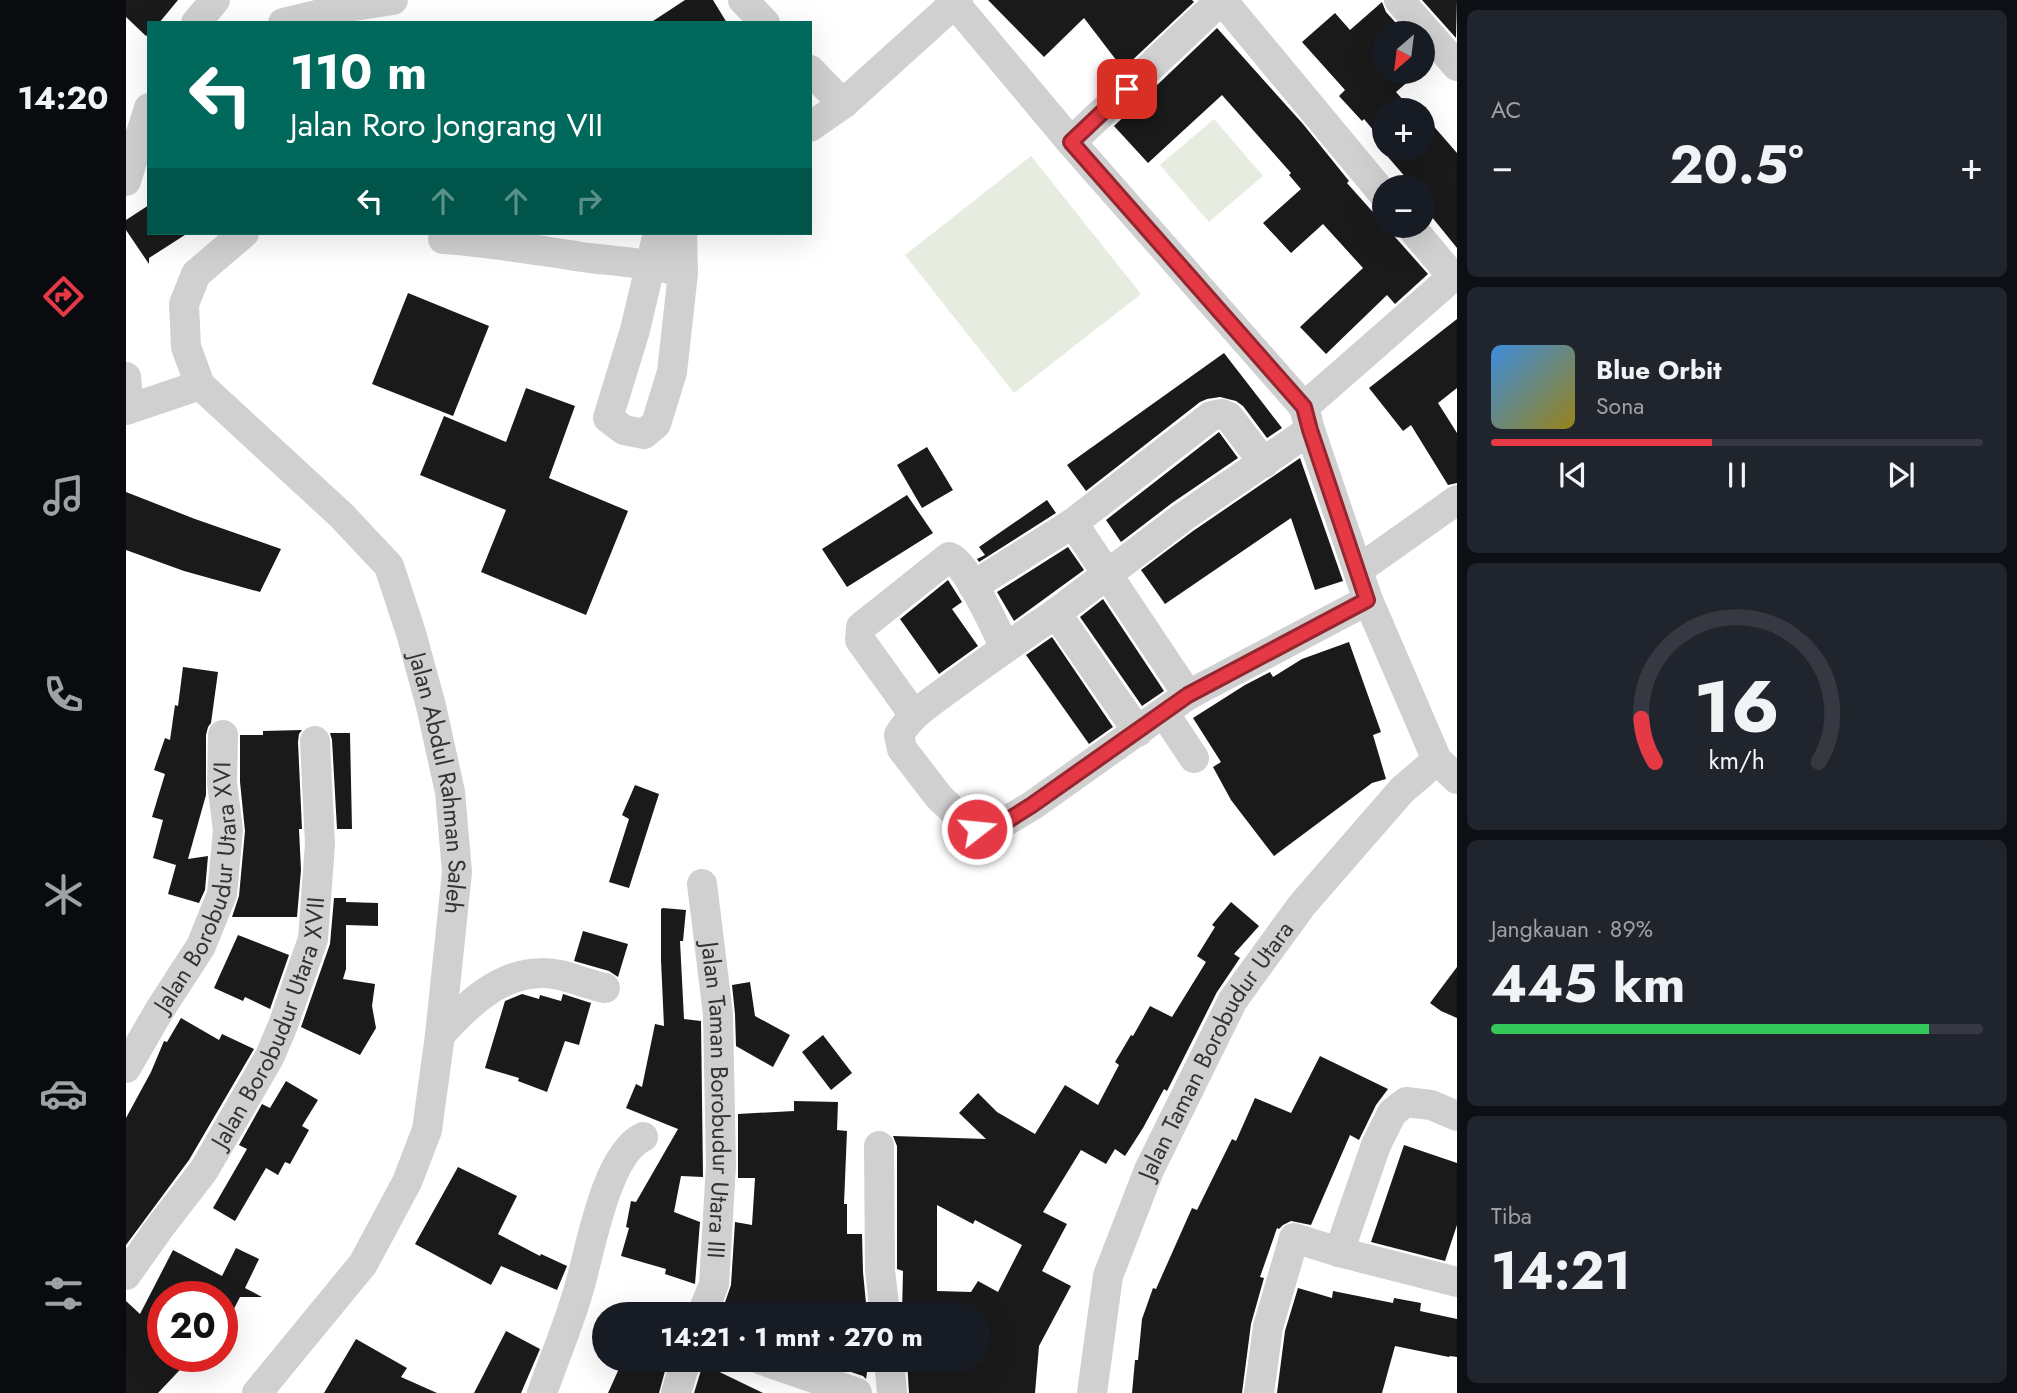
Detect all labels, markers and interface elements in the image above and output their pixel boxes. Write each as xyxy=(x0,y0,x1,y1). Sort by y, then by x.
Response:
north arrow xyxy=(1372,21,1435,84)
map controls xyxy=(1372,21,1435,238)
text: 110 m xyxy=(290,37,427,107)
icon: left xyxy=(175,49,266,140)
pin xyxy=(1097,59,1157,119)
icon: arrive xyxy=(1108,70,1146,108)
text: 14:20 xyxy=(17,75,109,121)
text: AC xyxy=(1491,93,1521,127)
button: + xyxy=(1372,98,1435,161)
text: Jalan Roro Jongrang VII xyxy=(290,102,603,148)
text: 20.5° xyxy=(1669,127,1804,203)
text: − xyxy=(1491,138,1513,193)
text: + xyxy=(1960,138,1983,193)
button: − xyxy=(1372,175,1435,238)
icon: left xyxy=(351,182,389,220)
icon: ahead xyxy=(424,182,462,220)
icon: ahead xyxy=(497,182,535,220)
icon: right xyxy=(570,182,608,220)
icon: directions xyxy=(39,272,88,321)
text: Blue Orbit xyxy=(1596,351,1721,389)
text: Sona xyxy=(1596,389,1644,423)
icon: previous xyxy=(1554,456,1592,494)
icon: pause xyxy=(1718,456,1756,494)
icon: next xyxy=(1882,456,1920,494)
icon: music xyxy=(39,471,88,520)
street label: Jalan Abdul Rahman Saleh xyxy=(399,645,475,916)
text: 16 xyxy=(1694,655,1780,760)
icon: phone xyxy=(39,670,88,719)
text: km/h xyxy=(1709,742,1765,778)
street label: Jalan Borobudur Utara XVI xyxy=(143,761,246,1021)
position arrow xyxy=(940,792,1014,866)
icon: climate xyxy=(39,870,88,919)
street label: Jalan Borobudur Utara XVII xyxy=(201,896,333,1157)
text: Jangkauan · 89% xyxy=(1491,912,1653,946)
street label: Jalan Taman Borobudur Utara xyxy=(1128,914,1302,1187)
street label: Jalan Taman Borobudur Utara III xyxy=(692,937,739,1259)
text: 445 km xyxy=(1491,946,1685,1022)
icon: car xyxy=(39,1069,88,1118)
text: Tiba xyxy=(1491,1199,1532,1233)
text: 14:21 xyxy=(1491,1233,1631,1309)
icon: filters xyxy=(39,1269,88,1318)
speed limit sign: 20 xyxy=(147,1281,238,1372)
text: 14:21 · 1 mnt · 270 m xyxy=(660,1318,923,1356)

